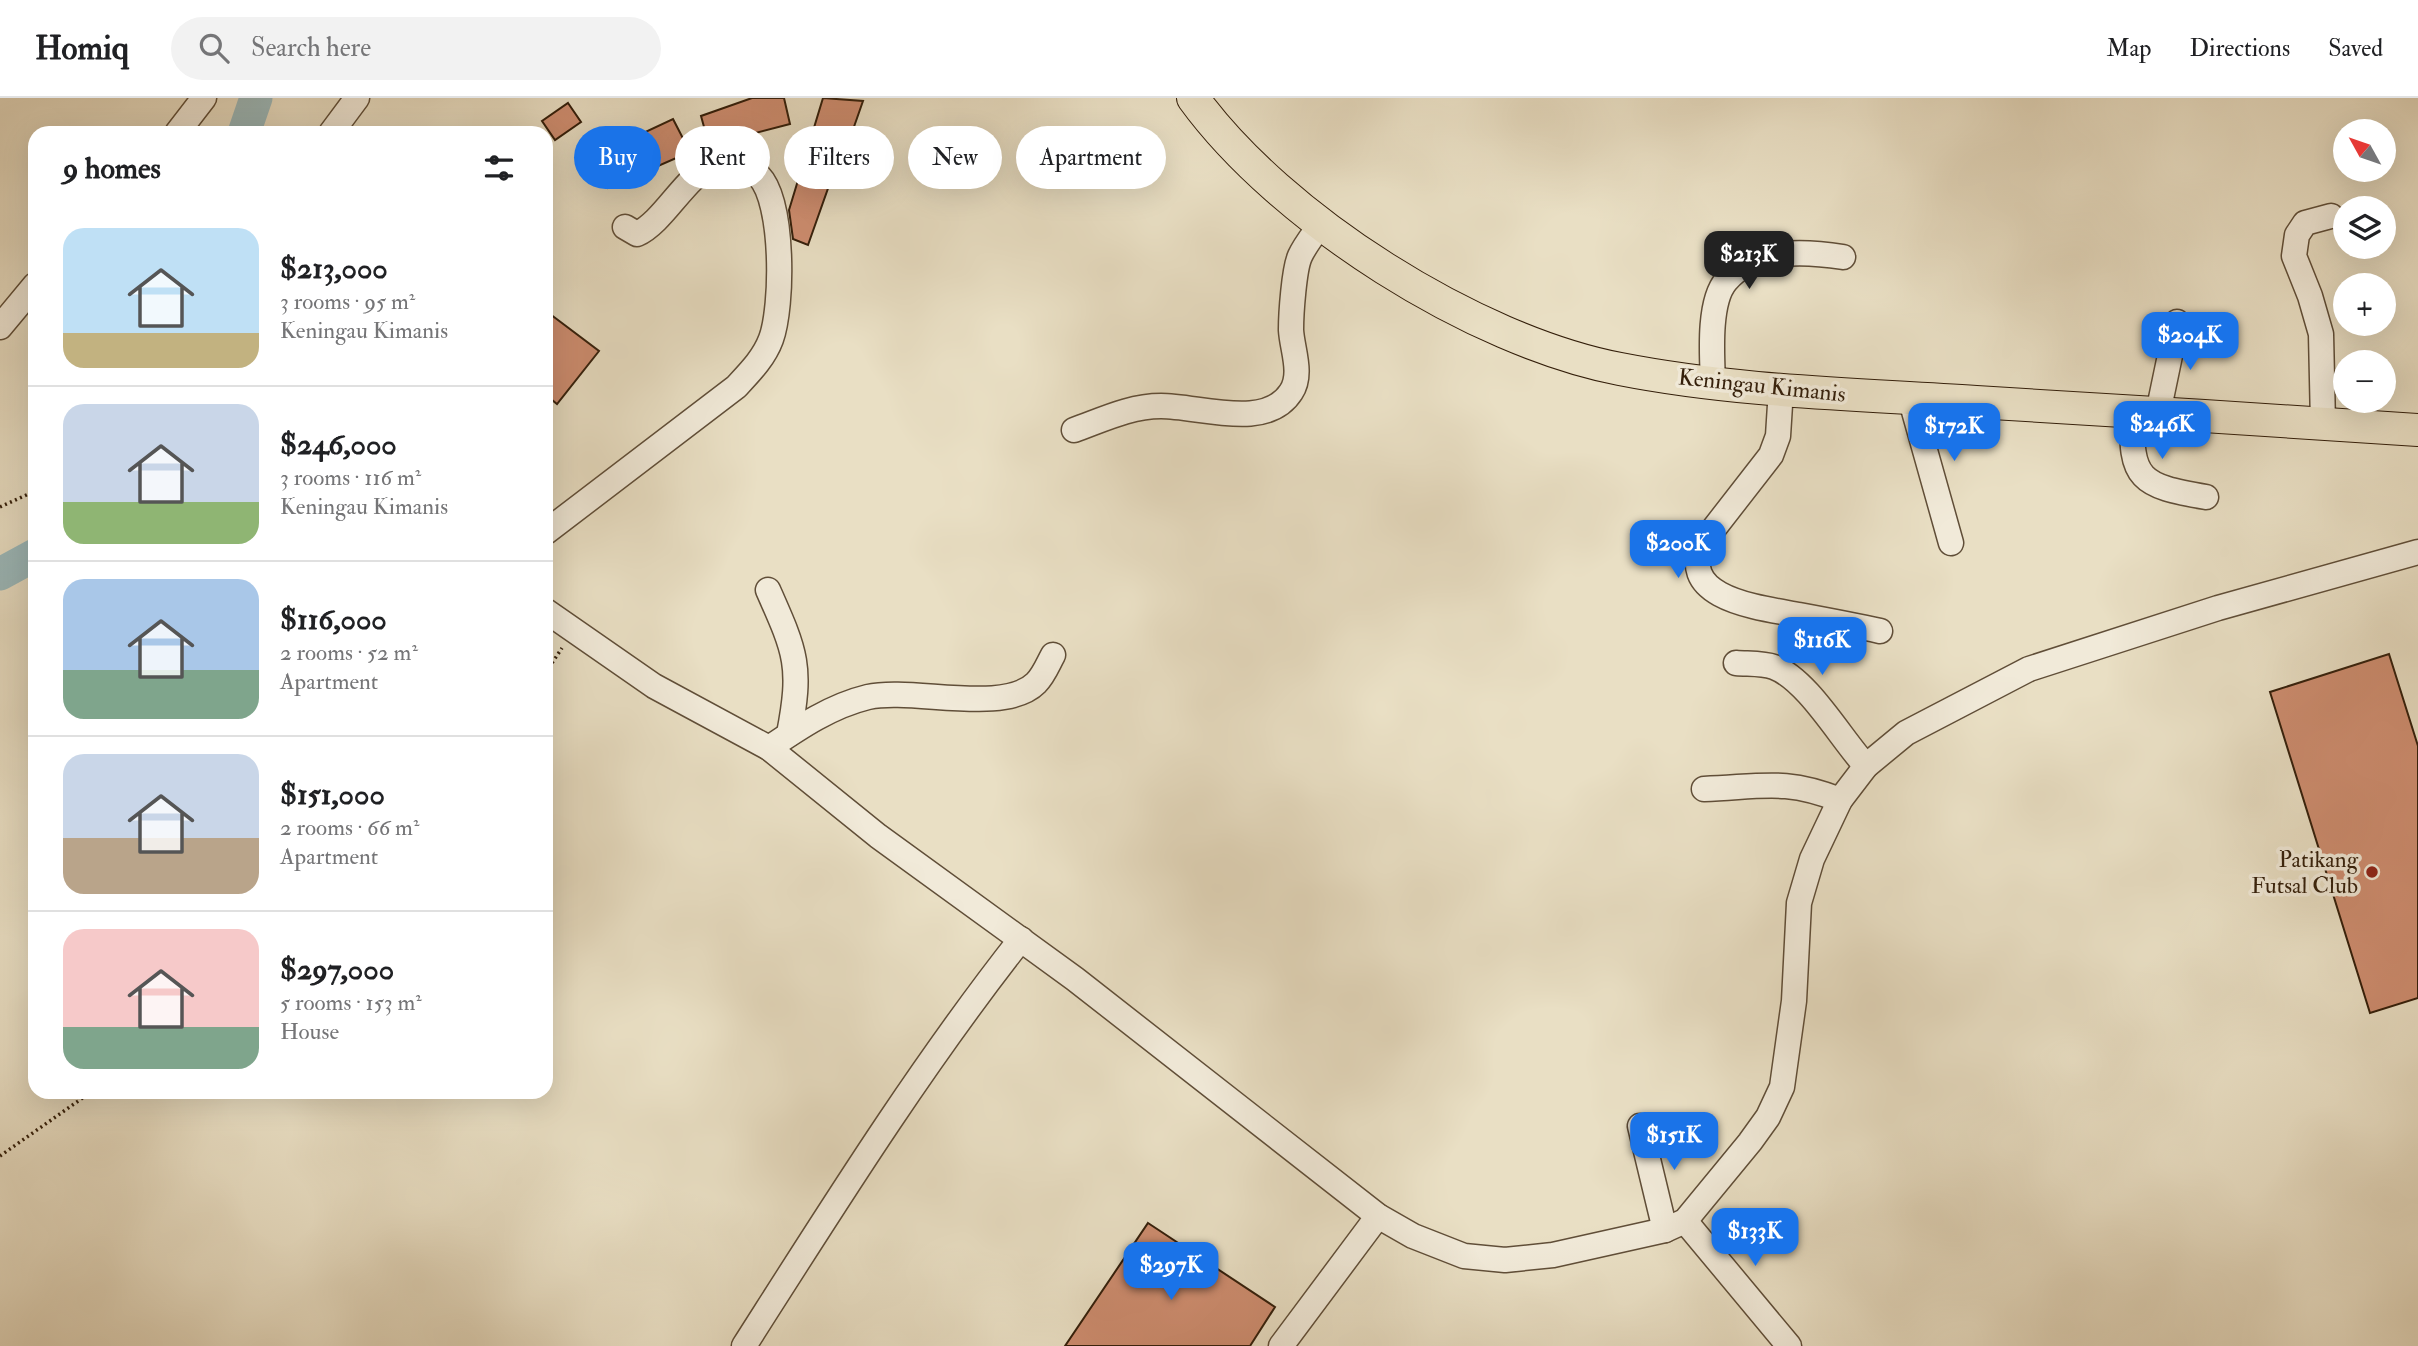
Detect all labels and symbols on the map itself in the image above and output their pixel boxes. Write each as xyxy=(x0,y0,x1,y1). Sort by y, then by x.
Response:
north arrow xyxy=(2333,119,2396,182)
pin: $213K xyxy=(1700,232,1798,291)
pin: $204K xyxy=(2141,313,2239,372)
street label: Keningau Kimanis xyxy=(1677,362,1847,409)
pin: $246K xyxy=(2113,402,2211,461)
pin: $172K xyxy=(1905,404,2003,463)
pin: $200K xyxy=(1629,520,1727,580)
pin: $116K xyxy=(1773,618,1871,677)
place label: Patikang Futsal Club xyxy=(2251,845,2359,900)
marker: Patikang Futsal Club xyxy=(2364,864,2380,880)
pin: $151K xyxy=(1625,1112,1723,1172)
pin: $133K xyxy=(1706,1208,1804,1268)
pin: $297K xyxy=(1122,1242,1220,1302)

